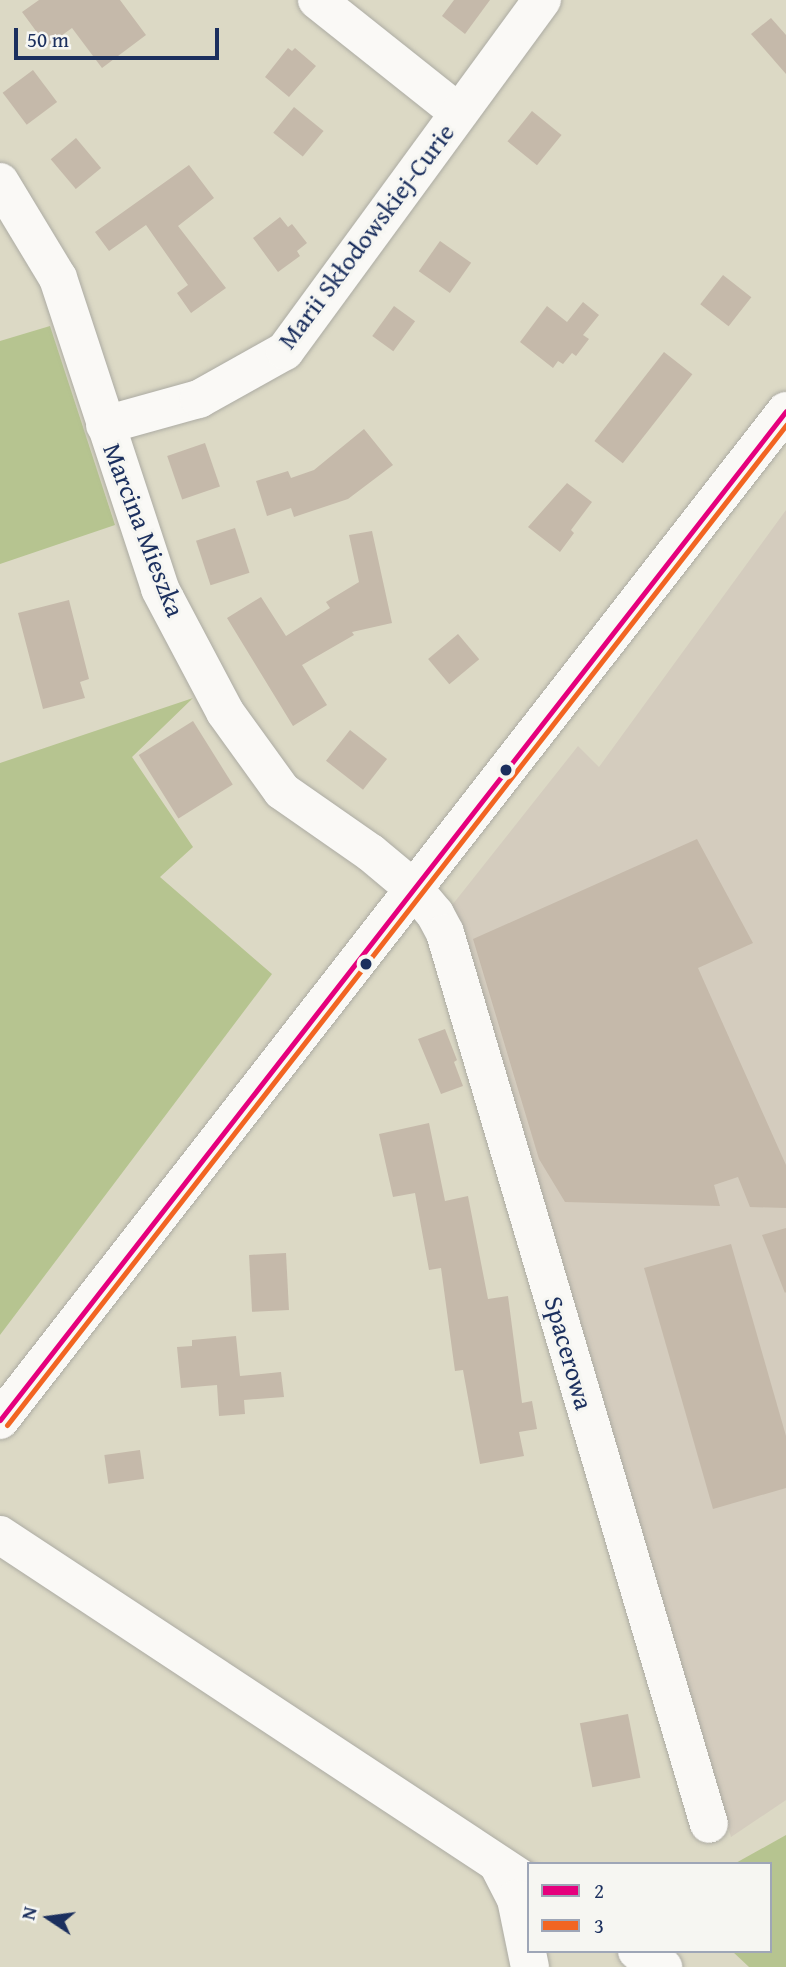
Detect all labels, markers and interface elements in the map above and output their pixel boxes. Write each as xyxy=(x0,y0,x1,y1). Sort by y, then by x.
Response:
scale bar xyxy=(18,14,222,58)
text: 50 m xyxy=(27,24,69,55)
street label: Marii Skłodowskiej-Curie xyxy=(271,117,461,355)
street label: Marcina Mieszka xyxy=(97,439,191,621)
unlabelled marker xyxy=(499,763,513,777)
unlabelled marker xyxy=(359,957,373,971)
street label: Spacerowa xyxy=(538,1293,600,1413)
legend xyxy=(527,1862,772,1953)
text: 2 xyxy=(594,1875,604,1906)
north arrow xyxy=(14,1883,84,1953)
text: N xyxy=(13,1904,44,1923)
text: 3 xyxy=(594,1910,604,1941)

